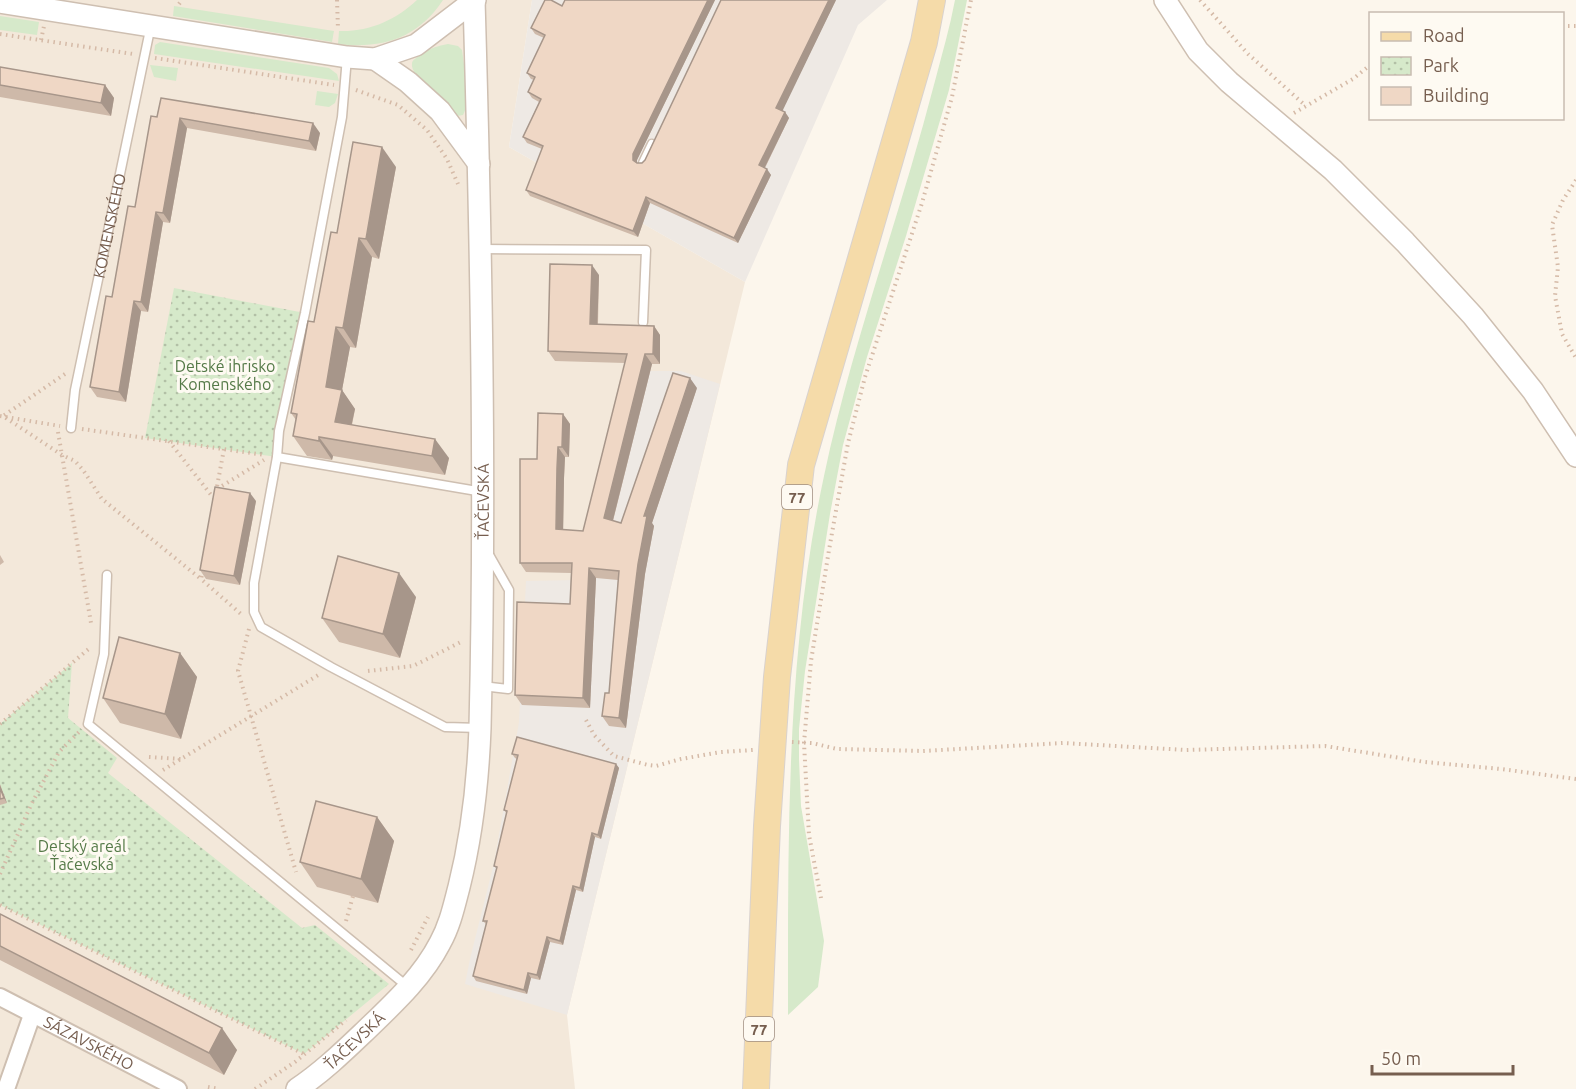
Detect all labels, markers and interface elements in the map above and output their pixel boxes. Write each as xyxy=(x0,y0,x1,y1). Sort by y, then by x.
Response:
legend xyxy=(1369,12,1564,120)
text: Road xyxy=(1423,25,1465,45)
text: Park xyxy=(1423,55,1459,75)
text: Building xyxy=(1423,85,1489,105)
street label: KOMENSKÉHO xyxy=(90,172,129,280)
park label: Detské ihrisko Komenského xyxy=(175,357,275,393)
street label: ŤAČEVSKÁ xyxy=(472,463,492,540)
road number: 77 xyxy=(782,485,812,509)
park label: Detský areál Ťačevská xyxy=(38,837,126,873)
street label: ŤAČEVSKÁ xyxy=(320,1006,389,1074)
street label: SÁZAVSKÉHO xyxy=(41,1012,137,1074)
road number: 77 xyxy=(744,1017,774,1041)
scale bar xyxy=(1372,1038,1513,1076)
text: 50 m xyxy=(1381,1048,1421,1068)

